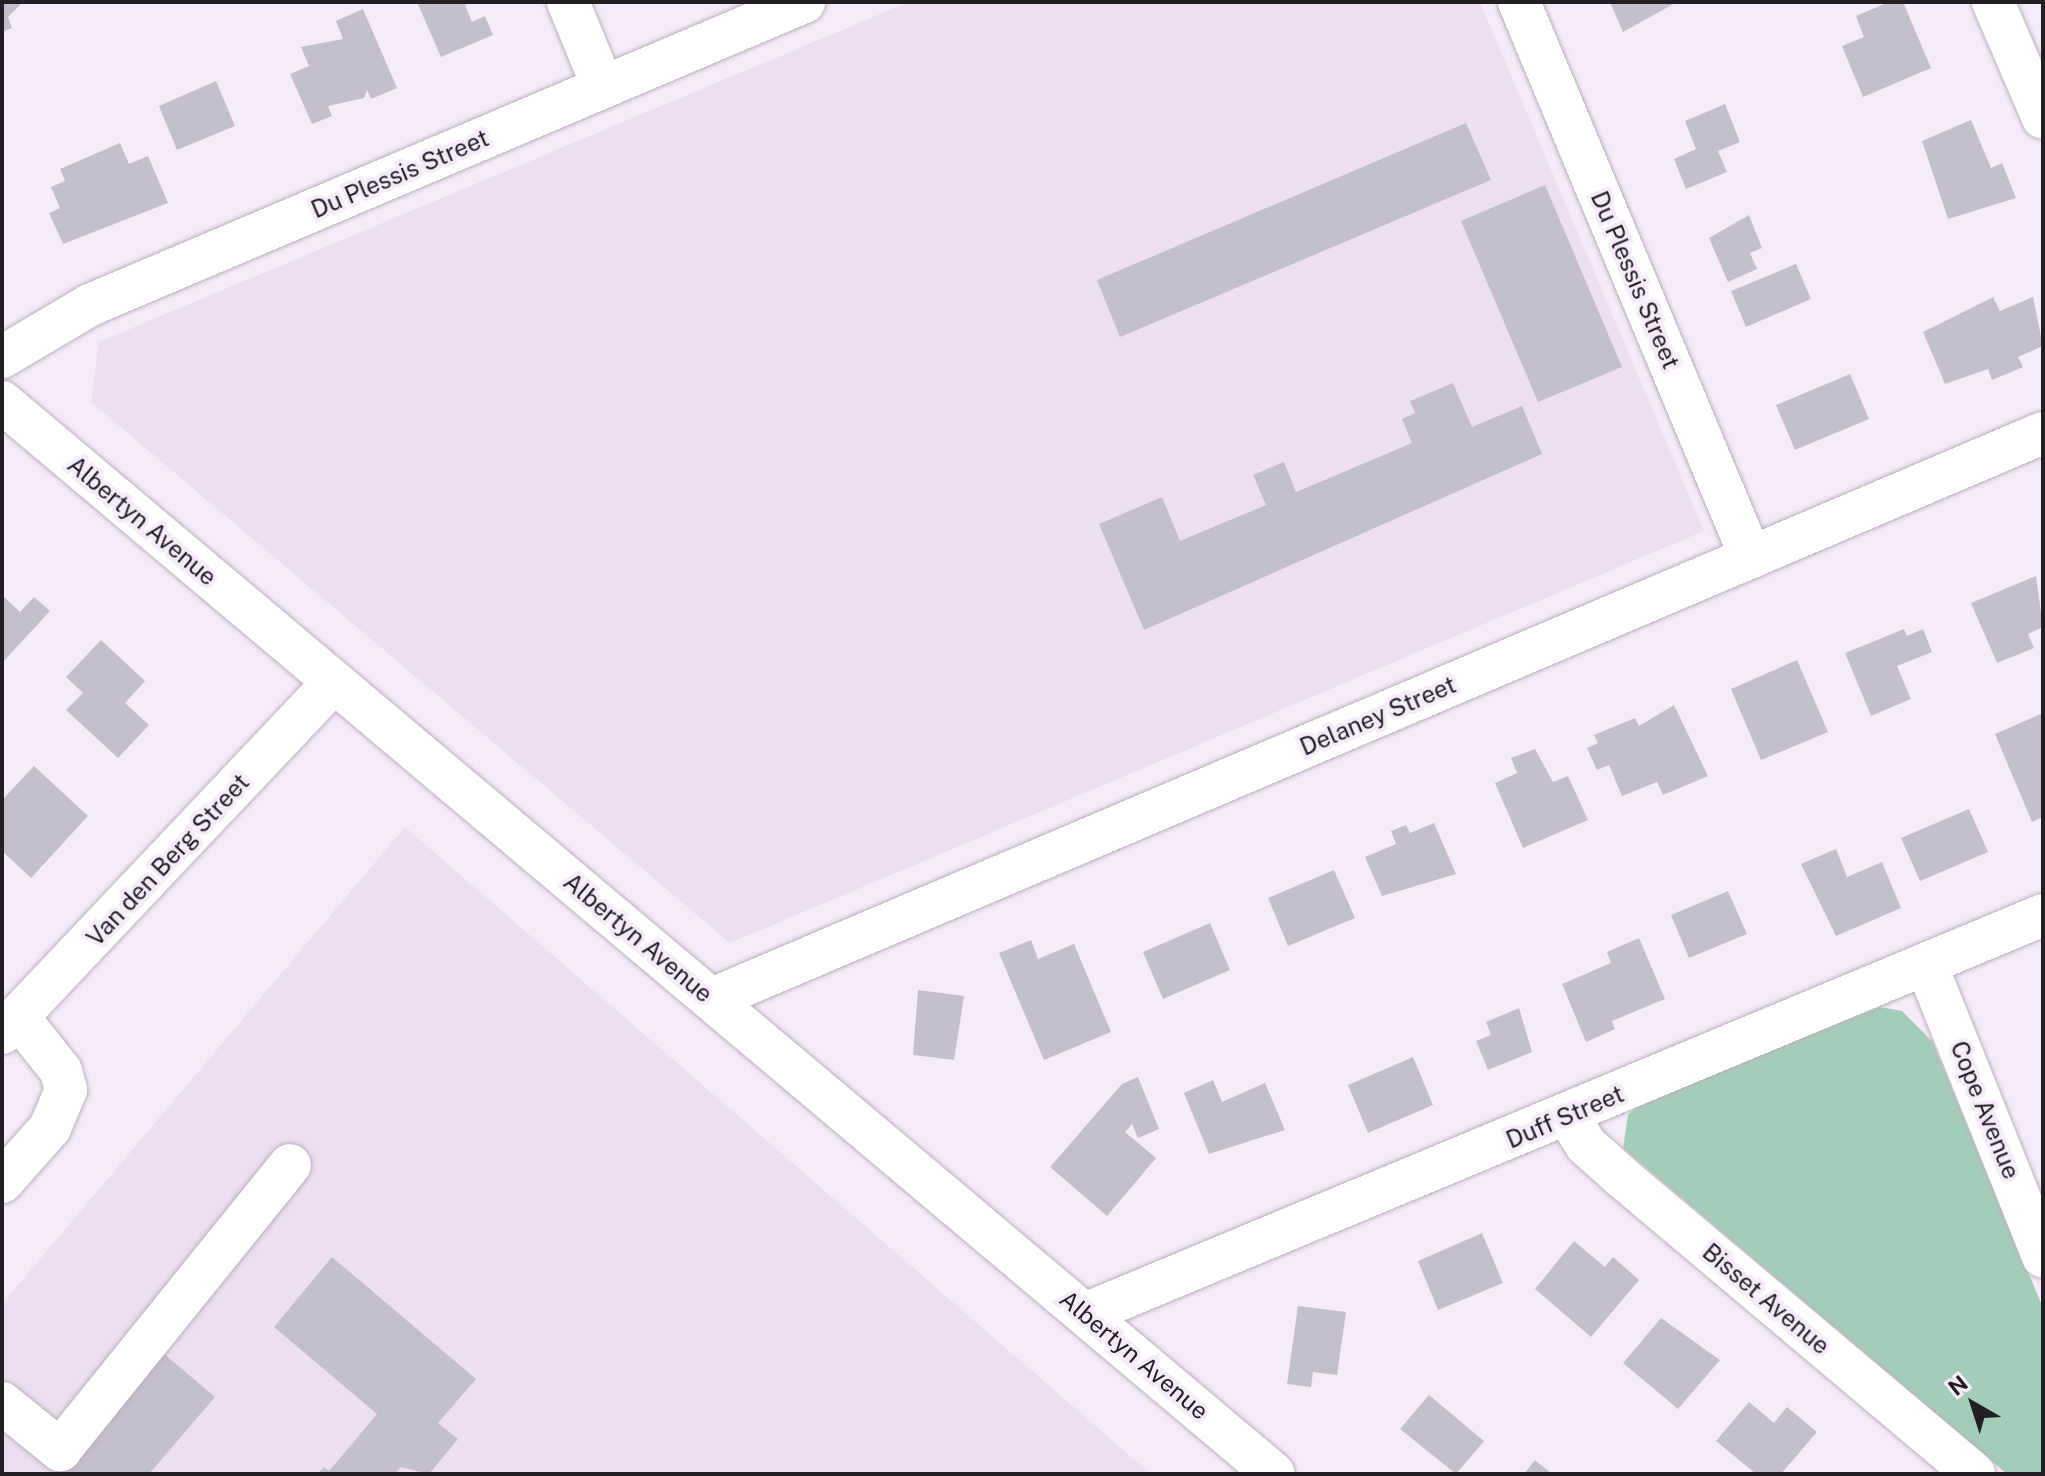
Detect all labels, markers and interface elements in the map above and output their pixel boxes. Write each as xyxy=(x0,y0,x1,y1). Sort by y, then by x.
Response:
street label: Du Plessis Street xyxy=(307,124,493,224)
street label: Du Plessis Street xyxy=(1585,187,1685,373)
street label: Albertyn Avenue xyxy=(62,450,222,592)
street label: Delaney Street xyxy=(1296,670,1460,762)
street label: Van den Berg Street xyxy=(81,768,255,952)
street label: Albertyn Avenue xyxy=(558,867,718,1009)
street label: Cope Avenue xyxy=(1944,1037,2026,1183)
street label: Duff Street xyxy=(1502,1079,1628,1155)
street label: Bisset Avenue xyxy=(1697,1238,1835,1360)
street label: Albertyn Avenue xyxy=(1054,1284,1214,1426)
north arrow xyxy=(1933,1364,2013,1444)
text: N xyxy=(1943,1370,1973,1401)

